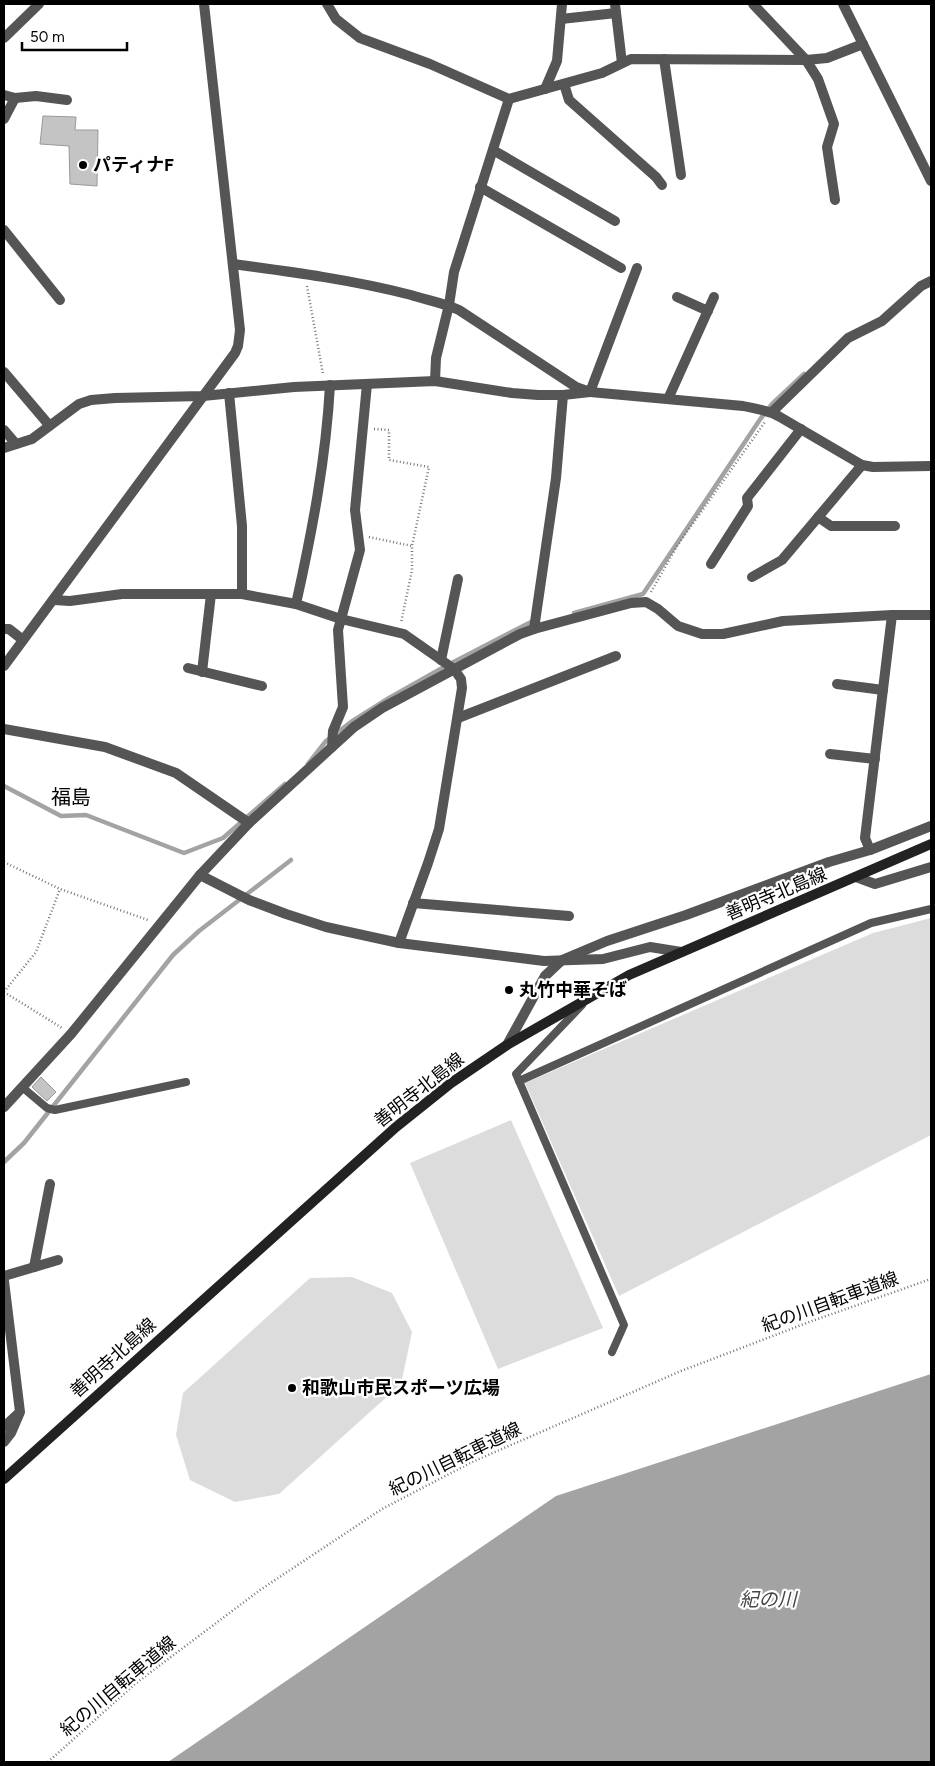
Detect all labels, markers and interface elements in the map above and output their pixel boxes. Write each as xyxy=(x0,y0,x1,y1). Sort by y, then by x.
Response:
scale bar xyxy=(22,20,128,52)
text: 50 m xyxy=(30,28,65,46)
place label: パティナF xyxy=(93,154,174,176)
marker: パティナF xyxy=(77,159,89,171)
district label: 福島 xyxy=(51,785,91,809)
street label: 善明寺北島線 xyxy=(722,863,830,925)
place label: 丸竹中華そば xyxy=(519,979,627,1001)
marker: 丸竹中華そば xyxy=(503,984,515,996)
street label: 善明寺北島線 xyxy=(370,1048,468,1132)
street label: 紀の川自転車道線 xyxy=(759,1267,901,1337)
street label: 善明寺北島線 xyxy=(66,1314,160,1402)
place label: 和歌山市民スポーツ広場 xyxy=(302,1377,500,1399)
marker: 和歌山市民スポーツ広場 xyxy=(286,1382,298,1394)
street label: 紀の川自転車道線 xyxy=(385,1418,525,1500)
water label: 紀の川 xyxy=(739,1588,798,1611)
street label: 紀の川自転車道線 xyxy=(56,1631,180,1741)

